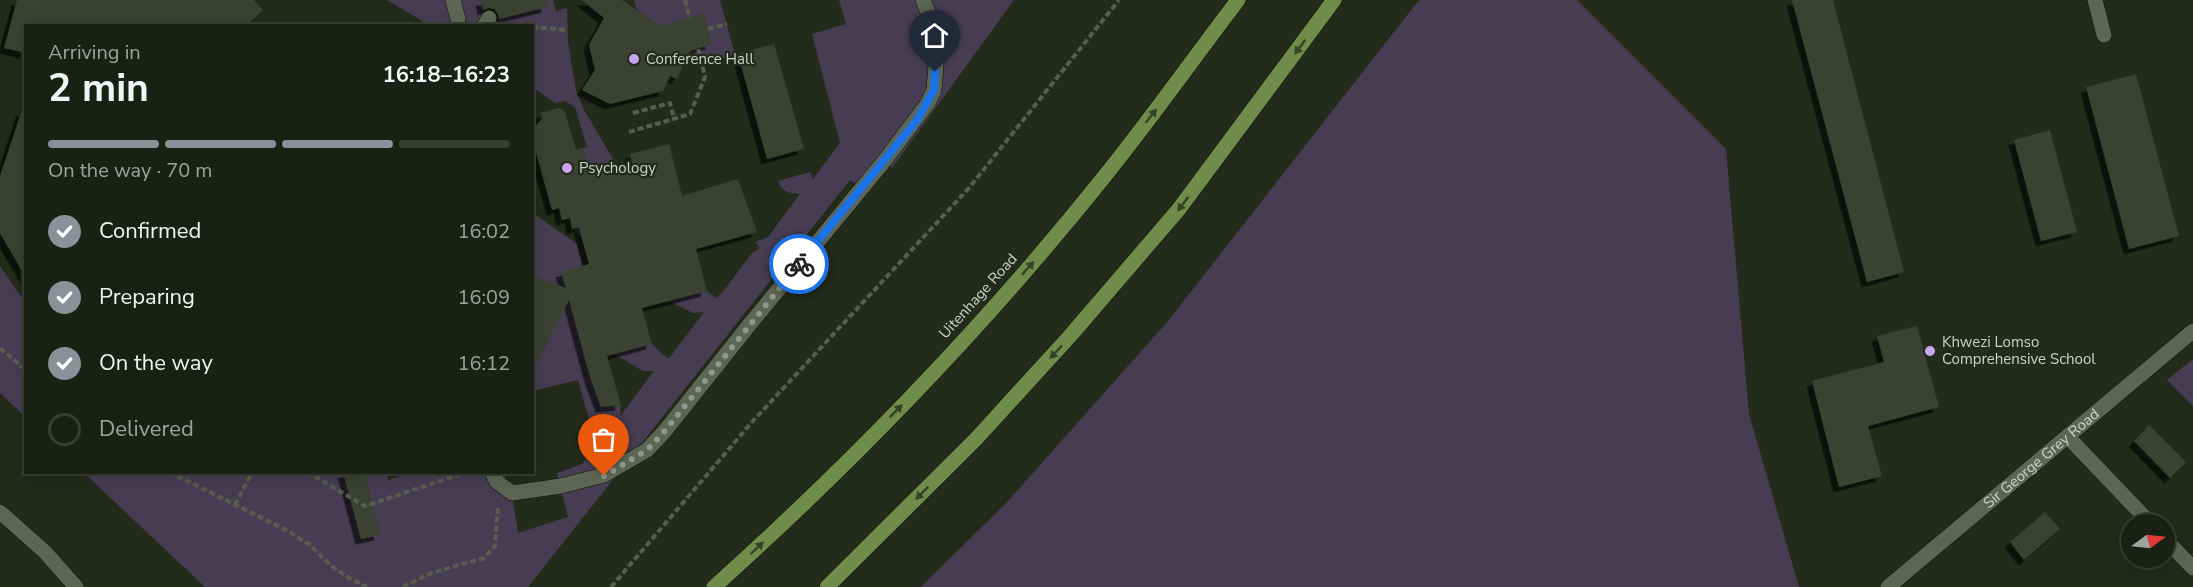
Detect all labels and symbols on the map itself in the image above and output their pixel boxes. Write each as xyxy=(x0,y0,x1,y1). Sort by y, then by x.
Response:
pin xyxy=(909,10,960,72)
one-way arrow xyxy=(1294,40,1306,55)
place label: Conference Hall xyxy=(646,49,754,69)
marker: Conference Hall xyxy=(627,52,641,66)
one-way arrow xyxy=(1145,109,1157,125)
place label: Psychology xyxy=(579,158,656,178)
marker: Psychology xyxy=(560,161,574,175)
one-way arrow xyxy=(1178,196,1190,211)
courier xyxy=(769,234,829,294)
street label: Uitenhage Road xyxy=(934,249,1022,343)
one-way arrow xyxy=(1021,260,1035,275)
place label: Khwezi Lomso Comprehensive School xyxy=(1942,332,2096,369)
one-way arrow xyxy=(1049,344,1063,359)
marker: Khwezi Lomso Comprehensive School xyxy=(1923,344,1937,358)
one-way arrow xyxy=(888,404,902,418)
street label: Sir George Grey Road xyxy=(1979,404,2103,513)
pin xyxy=(578,414,629,476)
one-way arrow xyxy=(916,486,930,500)
north arrow xyxy=(2121,514,2175,568)
one-way arrow xyxy=(749,541,763,555)

